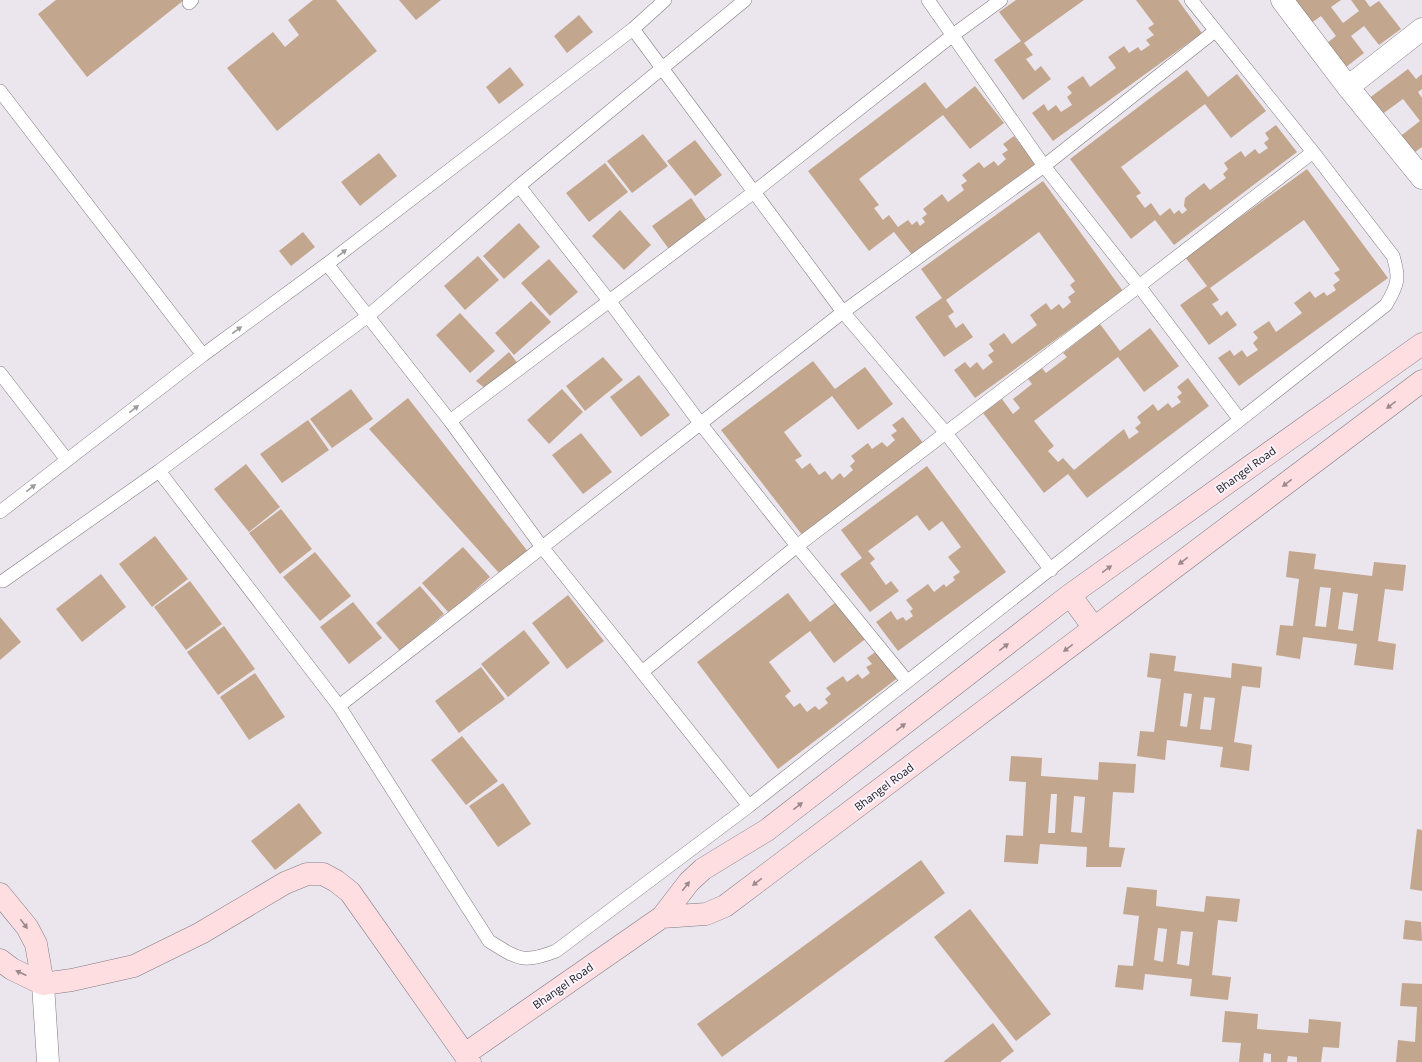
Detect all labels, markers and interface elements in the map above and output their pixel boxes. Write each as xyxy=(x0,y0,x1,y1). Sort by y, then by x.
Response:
one-way arrow xyxy=(336,249,347,257)
one-way arrow xyxy=(232,326,243,334)
one-way arrow xyxy=(1385,401,1396,409)
one-way arrow xyxy=(128,404,139,413)
street label: Bhangel Road xyxy=(1213,443,1279,496)
one-way arrow xyxy=(1282,479,1292,487)
one-way arrow xyxy=(25,484,36,492)
one-way arrow xyxy=(1178,557,1189,565)
one-way arrow xyxy=(1102,565,1113,573)
one-way arrow xyxy=(998,643,1009,651)
one-way arrow xyxy=(1063,644,1073,652)
one-way arrow xyxy=(895,722,906,731)
street label: Bhangel Road xyxy=(851,759,916,814)
one-way arrow xyxy=(793,802,804,811)
one-way arrow xyxy=(751,878,762,886)
one-way arrow xyxy=(681,881,690,892)
one-way arrow xyxy=(20,919,28,930)
street label: Bhangel Road xyxy=(529,959,596,1012)
one-way arrow xyxy=(15,970,26,976)

